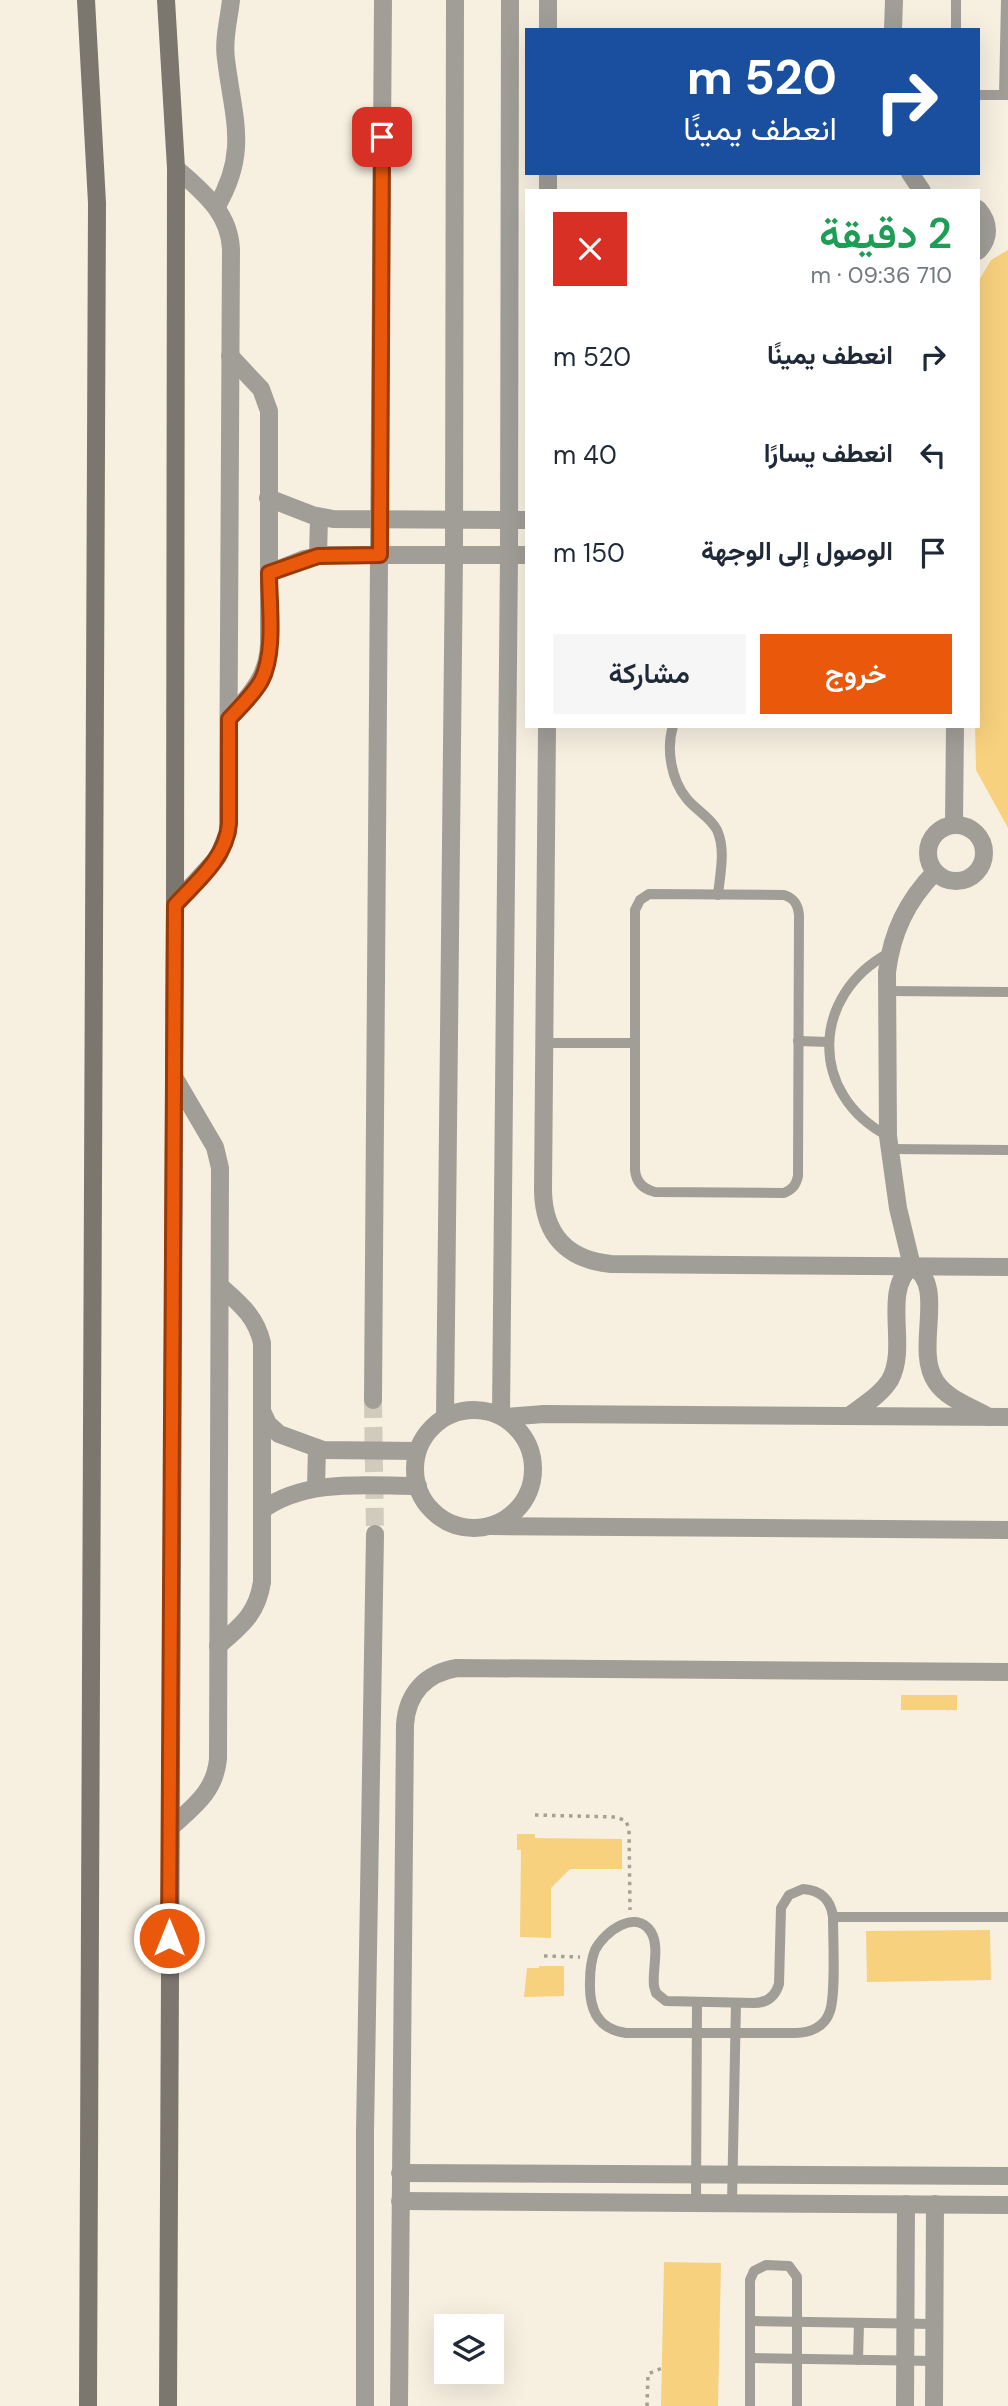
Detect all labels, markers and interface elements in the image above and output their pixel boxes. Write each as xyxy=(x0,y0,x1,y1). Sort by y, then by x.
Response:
text: 520 m xyxy=(687,45,837,109)
icon: right xyxy=(861,56,952,147)
pin xyxy=(352,107,412,167)
text: انعطف يمينًا xyxy=(683,108,837,150)
icon: arrive xyxy=(363,118,401,156)
text: 2 دقيقة xyxy=(819,206,952,261)
button: close xyxy=(553,212,627,286)
text: 710 m · 09:36 xyxy=(810,260,952,290)
text: انعطف يمينًا xyxy=(767,338,893,372)
icon: right xyxy=(914,338,952,376)
text: 520 m xyxy=(553,340,631,374)
text: انعطف يسارًا xyxy=(764,436,893,470)
icon: left xyxy=(914,436,952,474)
text: 40 m xyxy=(553,438,617,472)
text: الوصول إلى الوجهة xyxy=(701,534,893,568)
icon: arrive xyxy=(914,534,952,572)
text: 150 m xyxy=(553,536,625,570)
button: مشاركة xyxy=(553,634,746,714)
button: خروج xyxy=(760,634,952,714)
position arrow xyxy=(132,1901,206,1975)
map controls xyxy=(434,2314,504,2384)
button: layers xyxy=(434,2314,504,2384)

